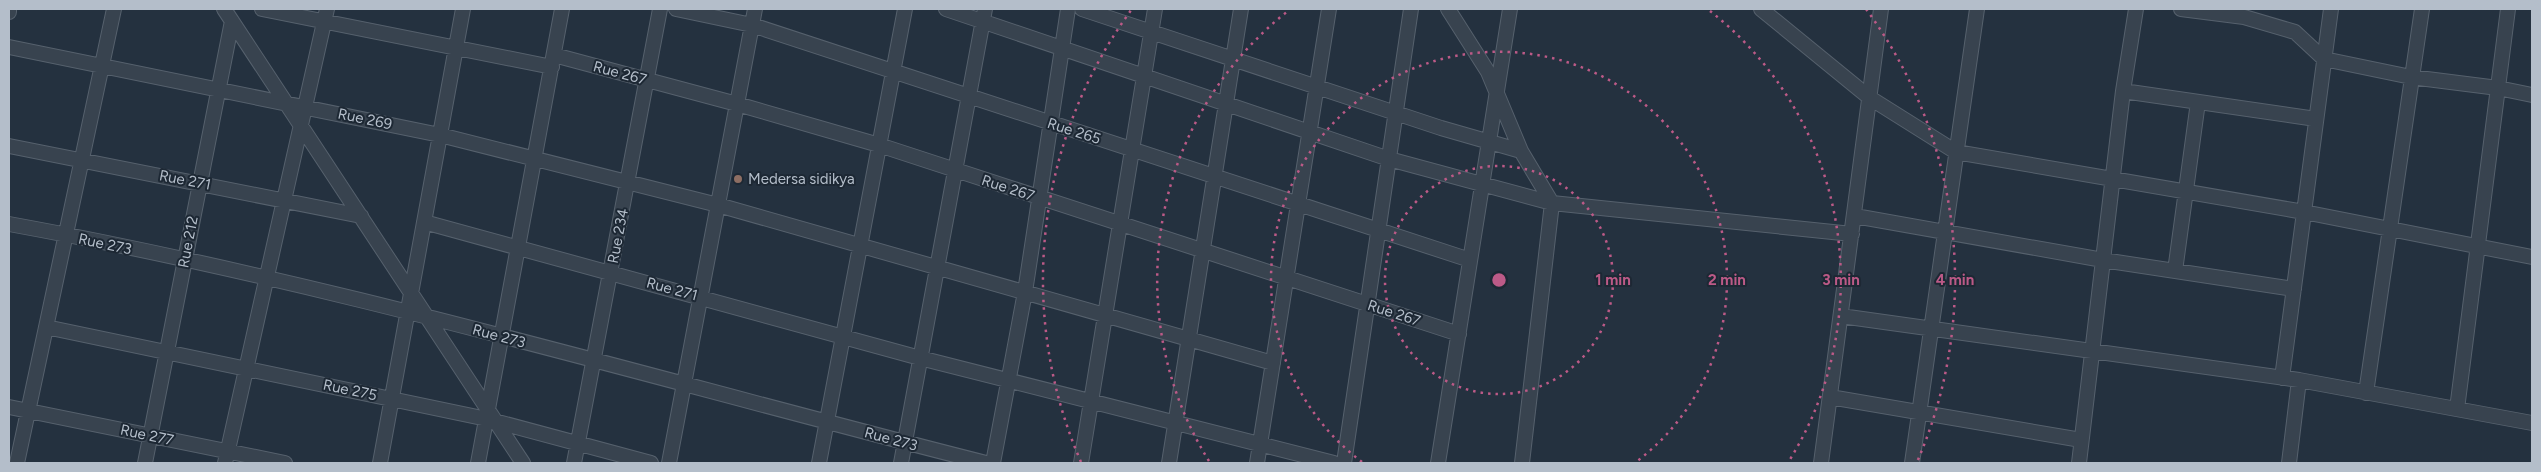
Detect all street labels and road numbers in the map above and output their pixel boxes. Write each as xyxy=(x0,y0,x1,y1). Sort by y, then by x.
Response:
street label: Rue 267 xyxy=(591,57,649,89)
street label: Rue 269 xyxy=(336,104,394,134)
street label: Rue 265 xyxy=(1045,114,1103,148)
street label: Rue 271 xyxy=(158,166,212,194)
street label: Rue 267 xyxy=(979,171,1037,205)
street label: Rue 234 xyxy=(604,207,632,265)
street label: Rue 212 xyxy=(174,214,202,270)
street label: Rue 273 xyxy=(77,230,133,258)
street label: Rue 271 xyxy=(644,274,700,304)
street label: Rue 267 xyxy=(1365,296,1423,330)
street label: Rue 273 xyxy=(470,320,528,352)
street label: Rue 275 xyxy=(321,376,379,404)
street label: Rue 277 xyxy=(119,421,175,449)
street label: Rue 273 xyxy=(862,423,920,455)

